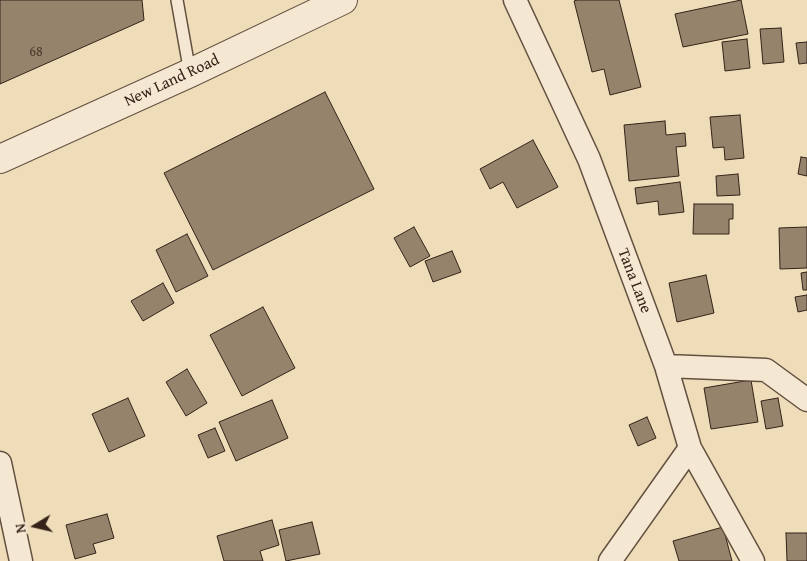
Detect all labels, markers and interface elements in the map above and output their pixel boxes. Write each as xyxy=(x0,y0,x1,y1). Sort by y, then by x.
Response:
house number: 68 xyxy=(29,44,43,60)
street label: New Land Road xyxy=(121,51,223,111)
street label: Tana Lane xyxy=(613,246,655,316)
north arrow xyxy=(10,501,60,551)
text: N xyxy=(10,522,31,535)

